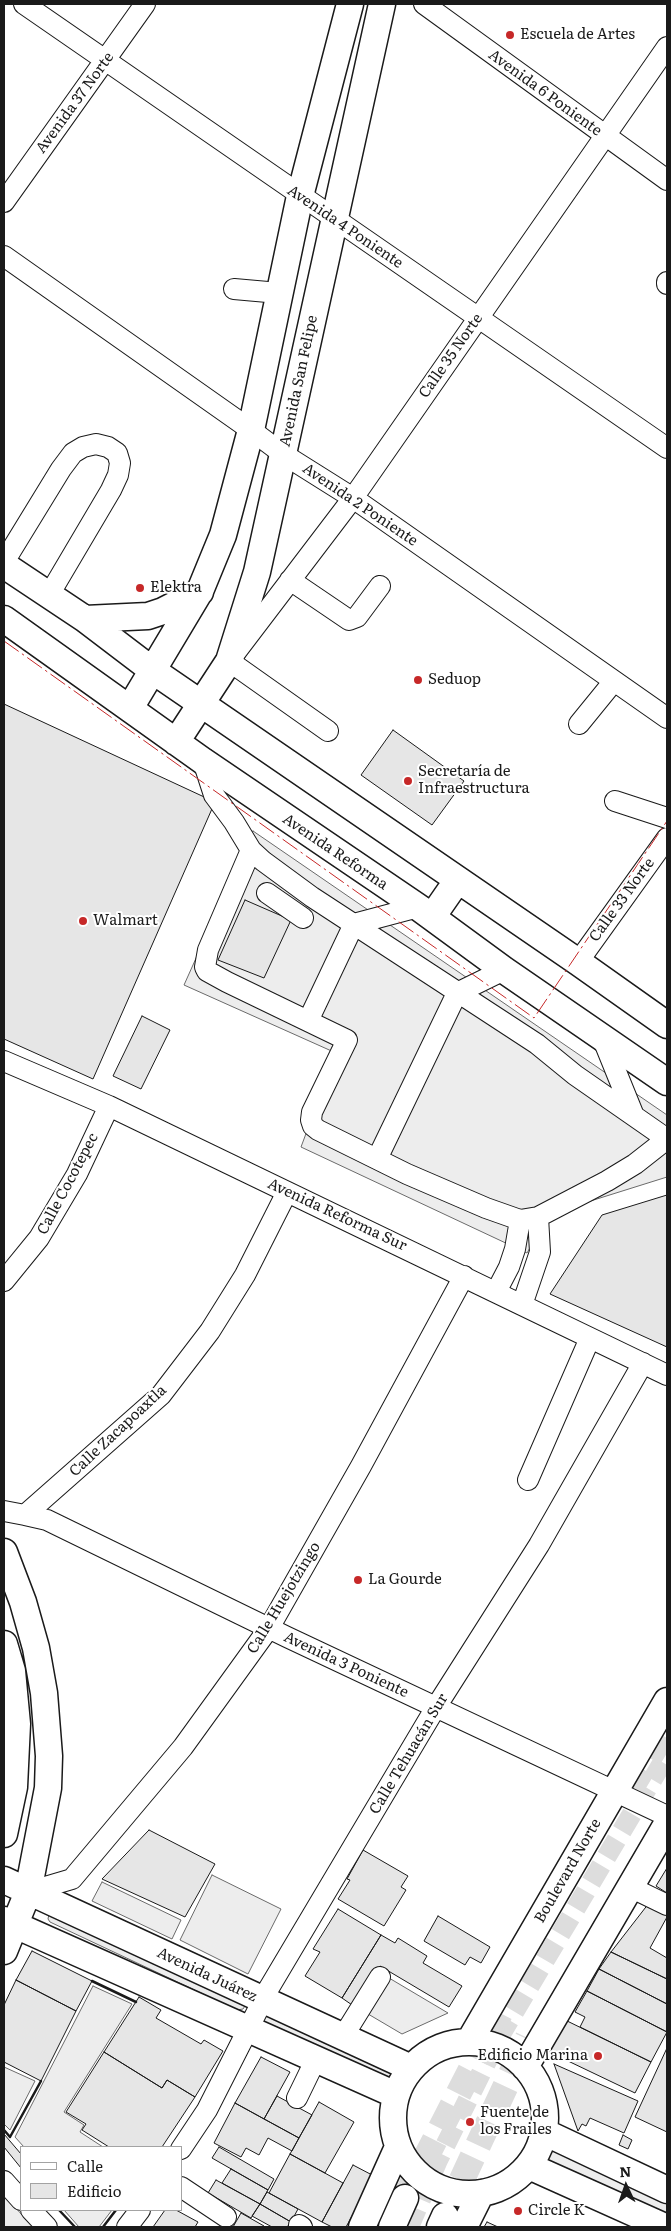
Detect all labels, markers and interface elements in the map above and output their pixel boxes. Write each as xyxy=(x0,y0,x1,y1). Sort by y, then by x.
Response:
place label: Escuela de Artes xyxy=(520,26,635,44)
marker: Escuela de Artes xyxy=(504,29,516,41)
street label: Avenida 6 Poniente xyxy=(485,46,605,140)
street label: Avenida 37 Norte xyxy=(32,49,118,157)
street label: Avenida 4 Poniente xyxy=(284,182,406,272)
street label: Calle 35 Norte xyxy=(415,310,487,402)
street label: Avenida San Felipe xyxy=(276,314,322,448)
street label: Avenida 2 Poniente xyxy=(299,460,421,550)
place label: Elektra xyxy=(150,579,202,597)
marker: Elektra xyxy=(134,582,146,594)
place label: Seduop xyxy=(428,671,481,689)
marker: Seduop xyxy=(412,674,424,686)
place label: Secretaría de Infraestructura xyxy=(418,763,530,798)
marker: Secretaría de Infraestructura xyxy=(402,775,414,787)
street label: Avenida Reforma xyxy=(279,810,391,894)
street label: Calle 33 Norte xyxy=(586,855,658,945)
place label: Walmart xyxy=(93,912,158,930)
marker: Walmart xyxy=(77,915,89,927)
street label: Calle Cocotepec xyxy=(34,1130,102,1238)
street label: Avenida Reforma Sur xyxy=(264,1175,410,1255)
street label: Calle Zacapoaxtla xyxy=(66,1381,170,1481)
street label: Calle Huejotzingo xyxy=(244,1539,324,1657)
place label: La Gourde xyxy=(368,1571,442,1589)
marker: La Gourde xyxy=(352,1574,364,1586)
street label: Avenida 3 Poniente xyxy=(281,1628,411,1702)
street label: Calle Tehuacán Sur xyxy=(366,1690,452,1818)
street label: Boulevard Norte xyxy=(531,1816,605,1926)
street label: Avenida Juárez xyxy=(154,1944,260,2006)
place label: Edificio Marina xyxy=(478,2047,588,2065)
marker: Edificio Marina xyxy=(592,2050,604,2062)
place label: Fuente de los Frailes xyxy=(480,2104,552,2139)
marker: Fuente de los Frailes xyxy=(464,2116,476,2128)
legend xyxy=(20,2146,182,2211)
text: Calle xyxy=(67,2154,103,2177)
north arrow xyxy=(601,2161,651,2211)
text: N xyxy=(619,2161,632,2181)
text: Edificio xyxy=(67,2179,122,2202)
place label: Circle K xyxy=(528,2202,585,2220)
marker: Circle K xyxy=(512,2205,524,2217)

